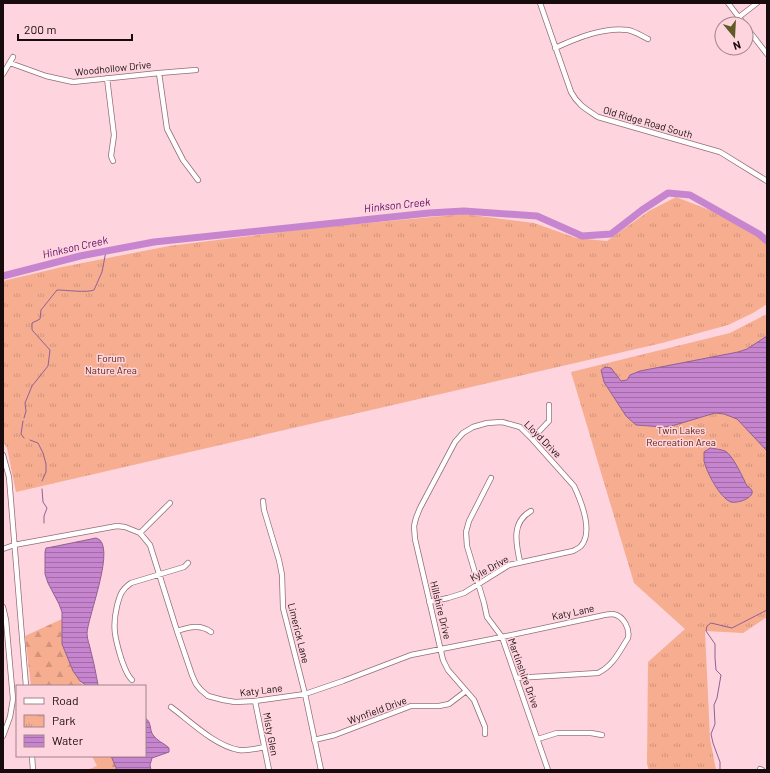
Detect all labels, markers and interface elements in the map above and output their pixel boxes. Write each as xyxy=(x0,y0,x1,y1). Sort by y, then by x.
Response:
scale bar xyxy=(18,16,132,42)
north arrow xyxy=(714,16,754,56)
text: 200 m xyxy=(24,22,56,36)
text: N xyxy=(732,39,743,53)
street label: Woodhollow Drive xyxy=(74,58,152,78)
street label: Old Ridge Road South xyxy=(602,103,694,141)
water label: Hinkson Creek xyxy=(363,194,431,214)
water label: Hinkson Creek xyxy=(41,233,109,260)
park label: Forum Nature Area xyxy=(85,352,137,376)
street label: Lloyd Drive xyxy=(522,418,564,460)
park label: Twin Lakes Recreation Area xyxy=(646,424,716,448)
street label: Kyle Drive xyxy=(468,552,510,584)
street label: Hillshire Drive xyxy=(428,580,454,640)
street label: Limerick Lane xyxy=(286,602,312,664)
street label: Katy Lane xyxy=(551,602,595,622)
street label: Martinshire Drive xyxy=(506,636,542,710)
street label: Katy Lane xyxy=(239,681,283,699)
legend xyxy=(16,685,146,757)
text: Road xyxy=(52,693,79,707)
street label: Wynfield Drive xyxy=(346,694,408,726)
street label: Misty Glen xyxy=(261,711,281,757)
text: Park xyxy=(52,713,76,727)
text: Water xyxy=(52,733,84,747)

